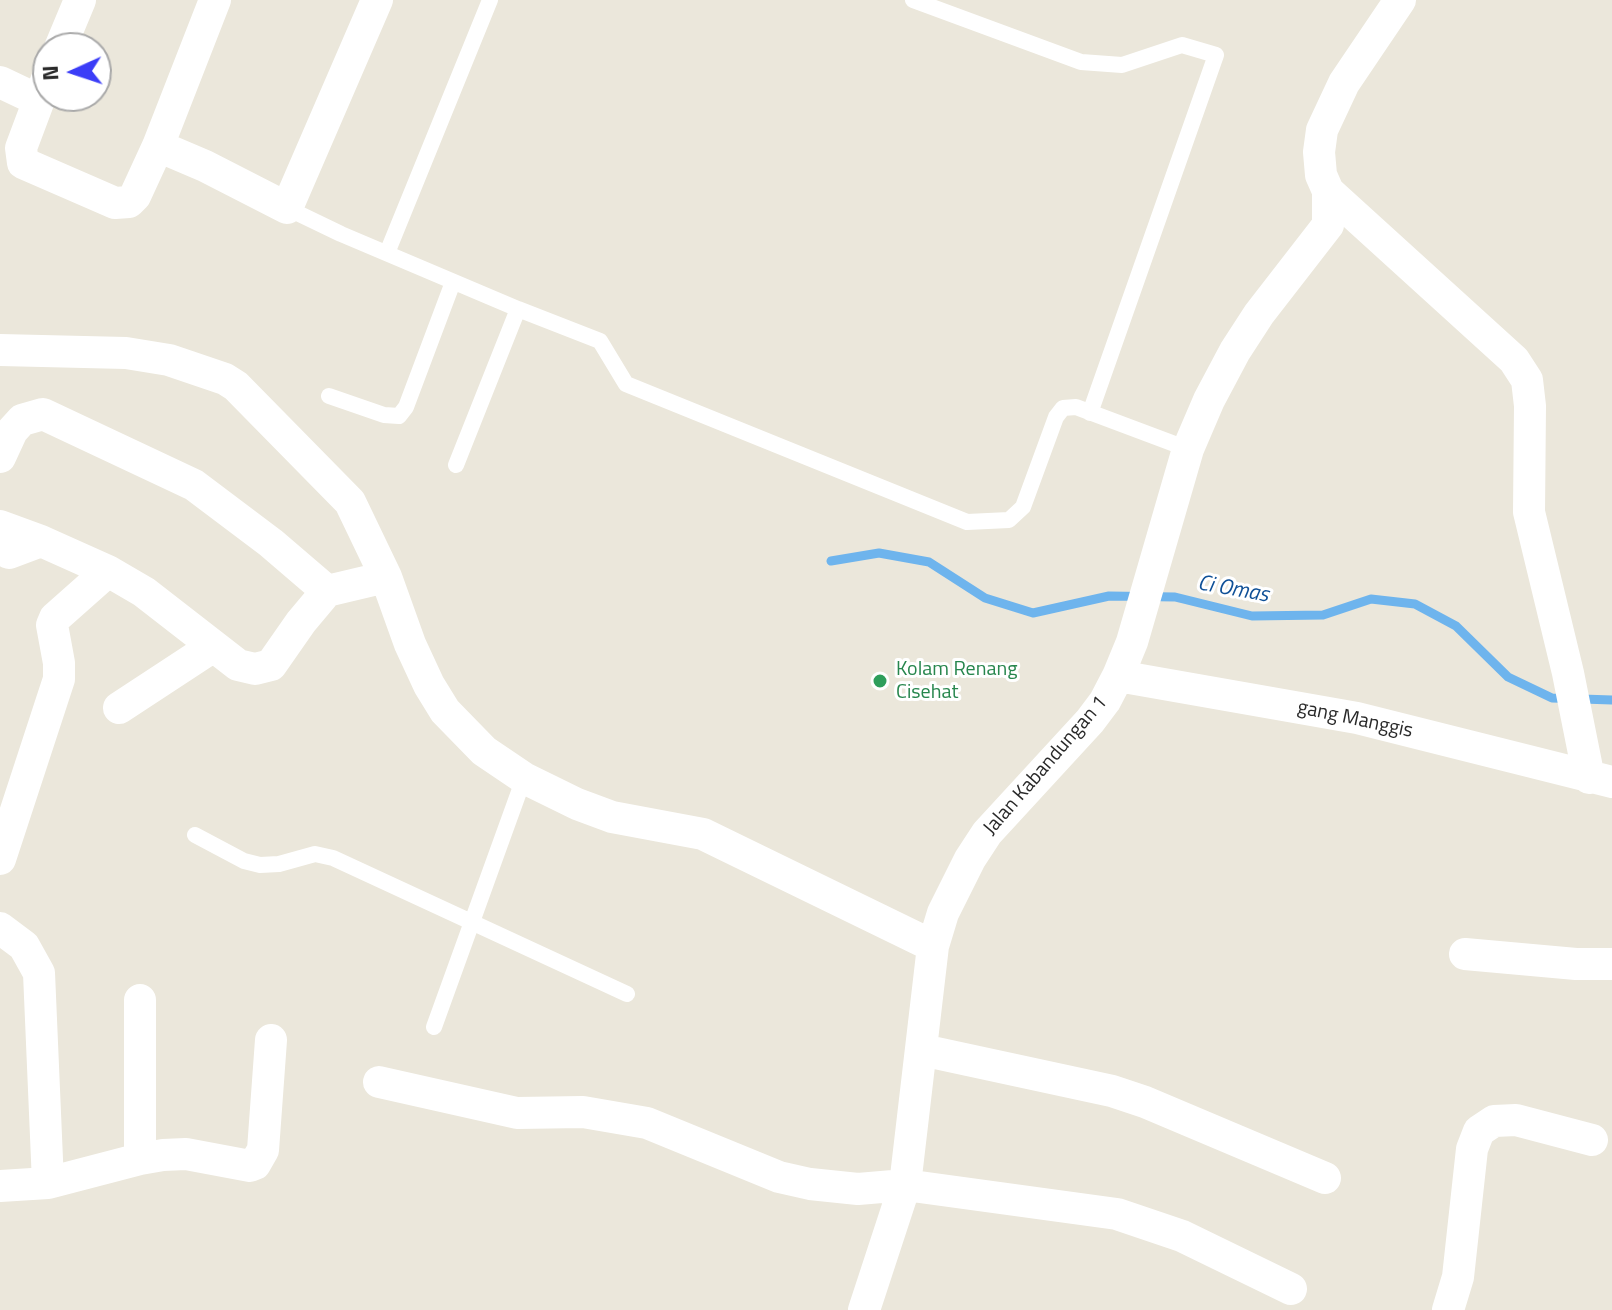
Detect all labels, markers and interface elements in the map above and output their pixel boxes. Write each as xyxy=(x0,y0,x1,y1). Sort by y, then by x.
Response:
north arrow xyxy=(32,32,112,112)
text: N xyxy=(33,65,67,82)
water label: Ci Omas xyxy=(1195,571,1271,609)
place label: Kolam Renang Cisehat xyxy=(896,658,1017,705)
marker: Kolam Renang Cisehat xyxy=(871,672,889,690)
street label: Jalan Kabandungan 1 xyxy=(979,691,1113,841)
street label: gang Manggis xyxy=(1295,696,1415,744)

